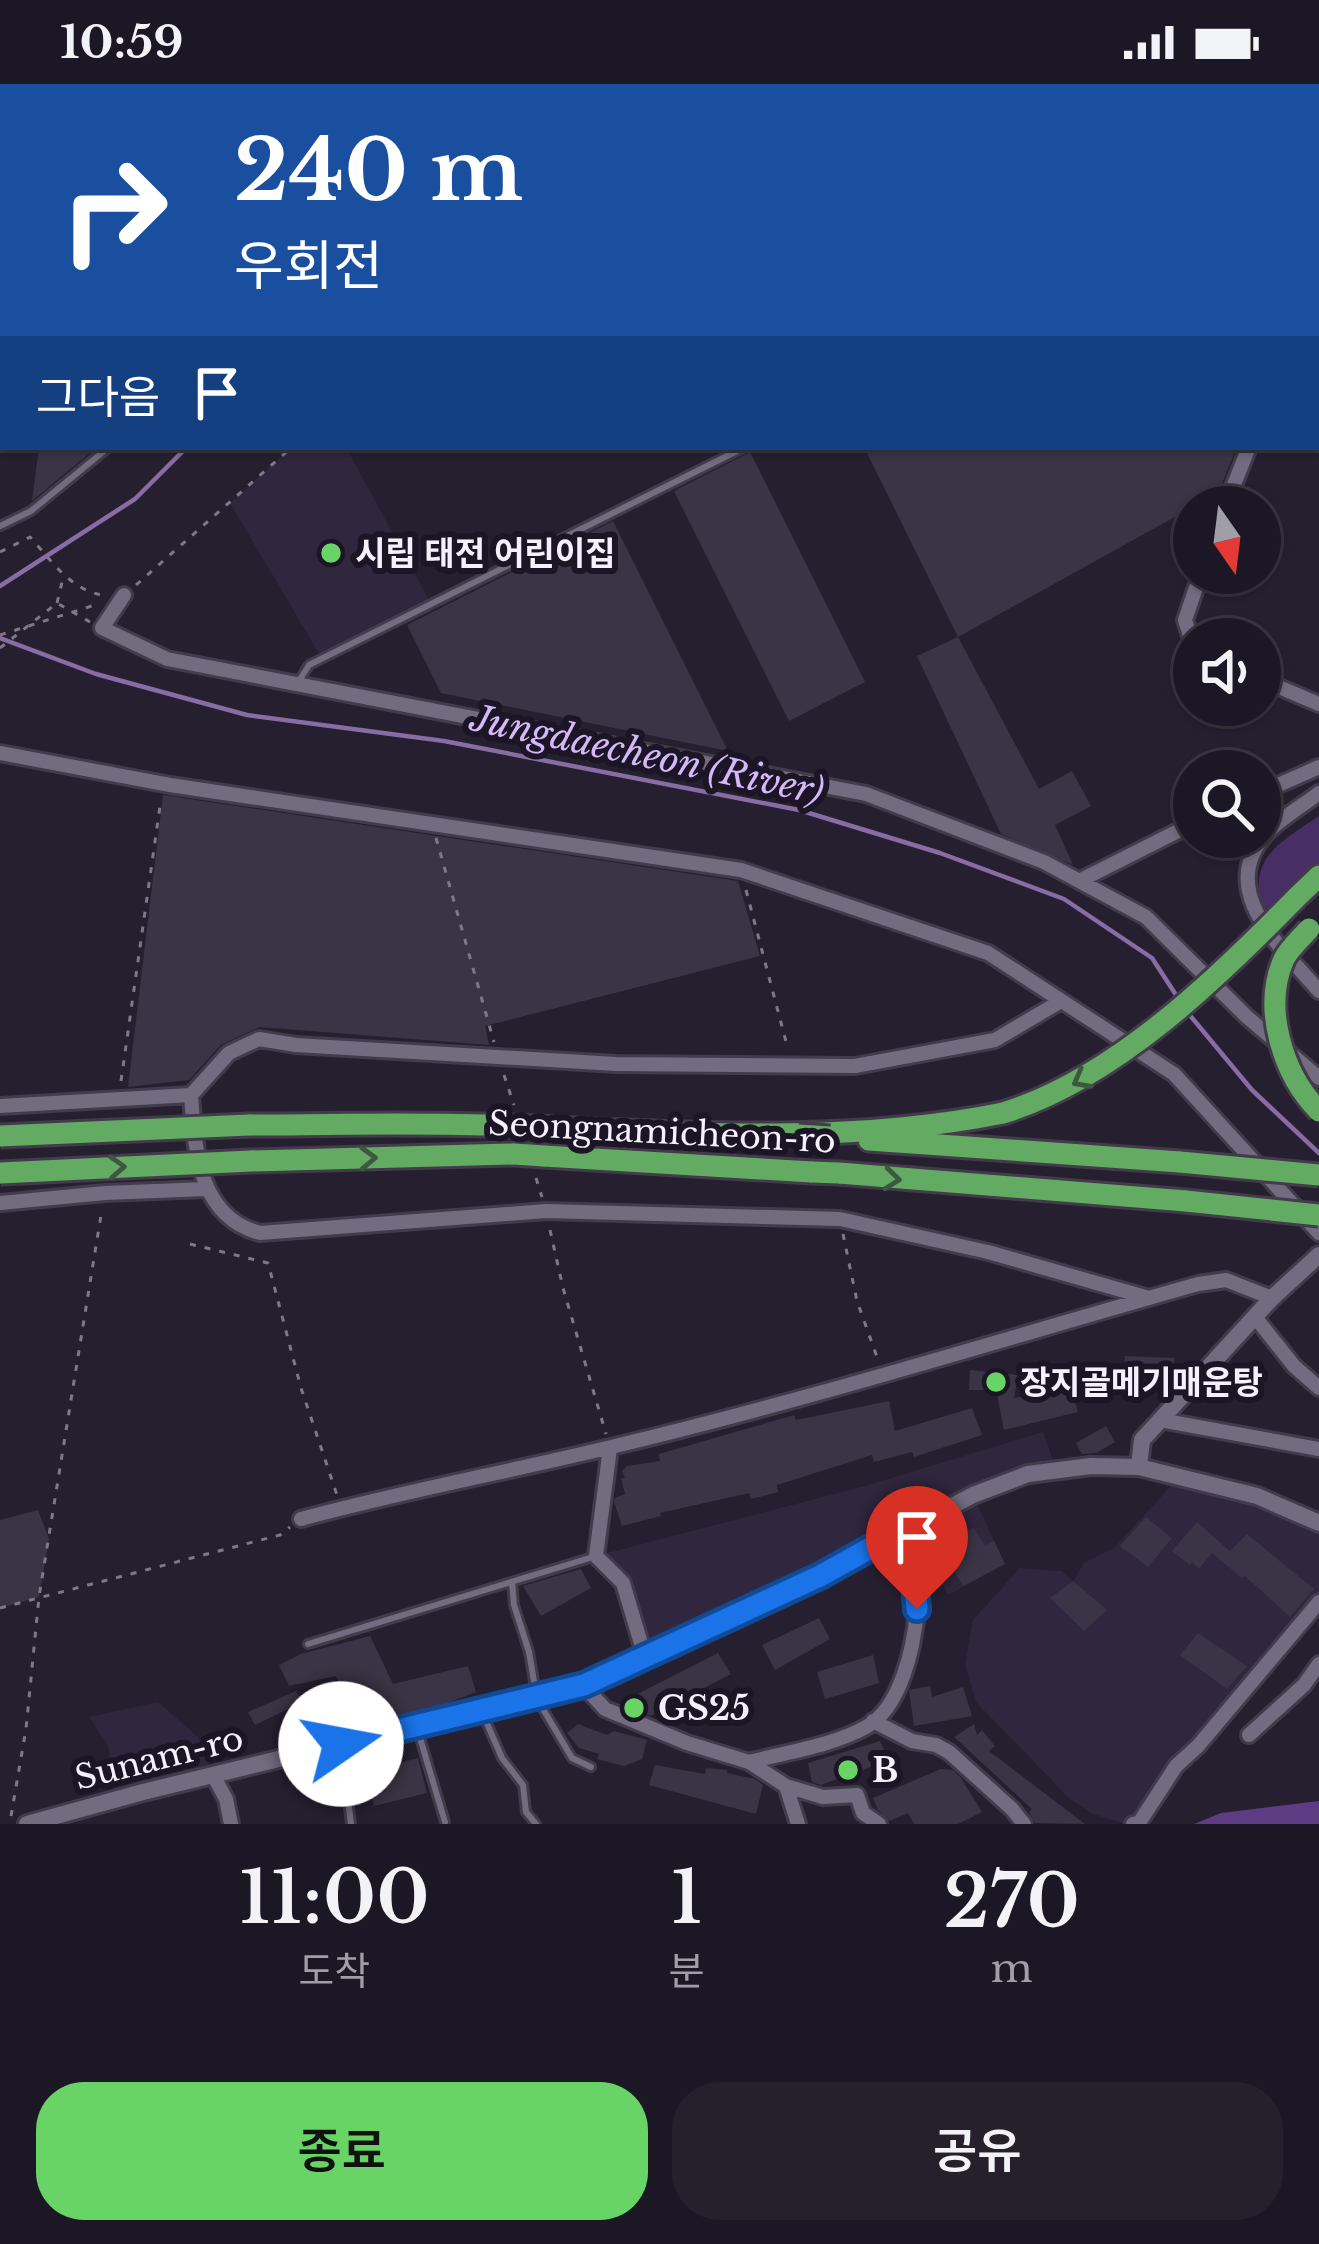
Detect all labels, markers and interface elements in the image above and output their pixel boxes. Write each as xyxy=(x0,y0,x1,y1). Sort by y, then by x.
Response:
text: 10:59 xyxy=(60,14,183,70)
text: 240 m xyxy=(234,119,523,223)
icon: right xyxy=(36,132,192,288)
text: 우회전 xyxy=(234,233,383,300)
icon: arrive xyxy=(184,360,250,426)
text: 그다음 xyxy=(36,369,160,425)
north arrow xyxy=(1173,486,1281,594)
map controls xyxy=(1173,486,1281,858)
place label: 시립 태전 어린이집 xyxy=(355,533,615,574)
marker: 시립 태전 어린이집 xyxy=(318,540,344,566)
button: sound xyxy=(1173,618,1281,726)
water label: Jungdaecheon (River) xyxy=(466,695,828,814)
button: search xyxy=(1173,750,1281,858)
one-way arrow xyxy=(1072,1066,1093,1089)
street label: Seongnamicheon-ro xyxy=(487,1102,837,1162)
one-way arrow xyxy=(359,1145,378,1171)
one-way arrow xyxy=(108,1154,127,1180)
one-way arrow xyxy=(883,1166,902,1191)
place label: 장지골메기매운탕 xyxy=(1020,1362,1263,1403)
marker: 장지골메기매운탕 xyxy=(983,1369,1009,1395)
pin xyxy=(866,1486,968,1609)
icon: arrive xyxy=(884,1504,950,1570)
position arrow xyxy=(278,1681,404,1807)
place label: GS25 xyxy=(658,1688,750,1729)
marker: GS25 xyxy=(621,1695,647,1721)
street label: Sunam-ro xyxy=(71,1717,247,1799)
place label: B xyxy=(872,1750,898,1791)
marker: B xyxy=(835,1757,861,1783)
text: 11:00 xyxy=(239,1853,430,1942)
text: 1 xyxy=(671,1853,702,1942)
text: 270 xyxy=(944,1857,1080,1946)
text: m xyxy=(991,1944,1033,1993)
text: 도착 xyxy=(298,1947,370,1996)
text: 분 xyxy=(669,1947,705,1996)
button: 종료 xyxy=(36,2082,648,2220)
button: 공유 xyxy=(672,2082,1283,2220)

